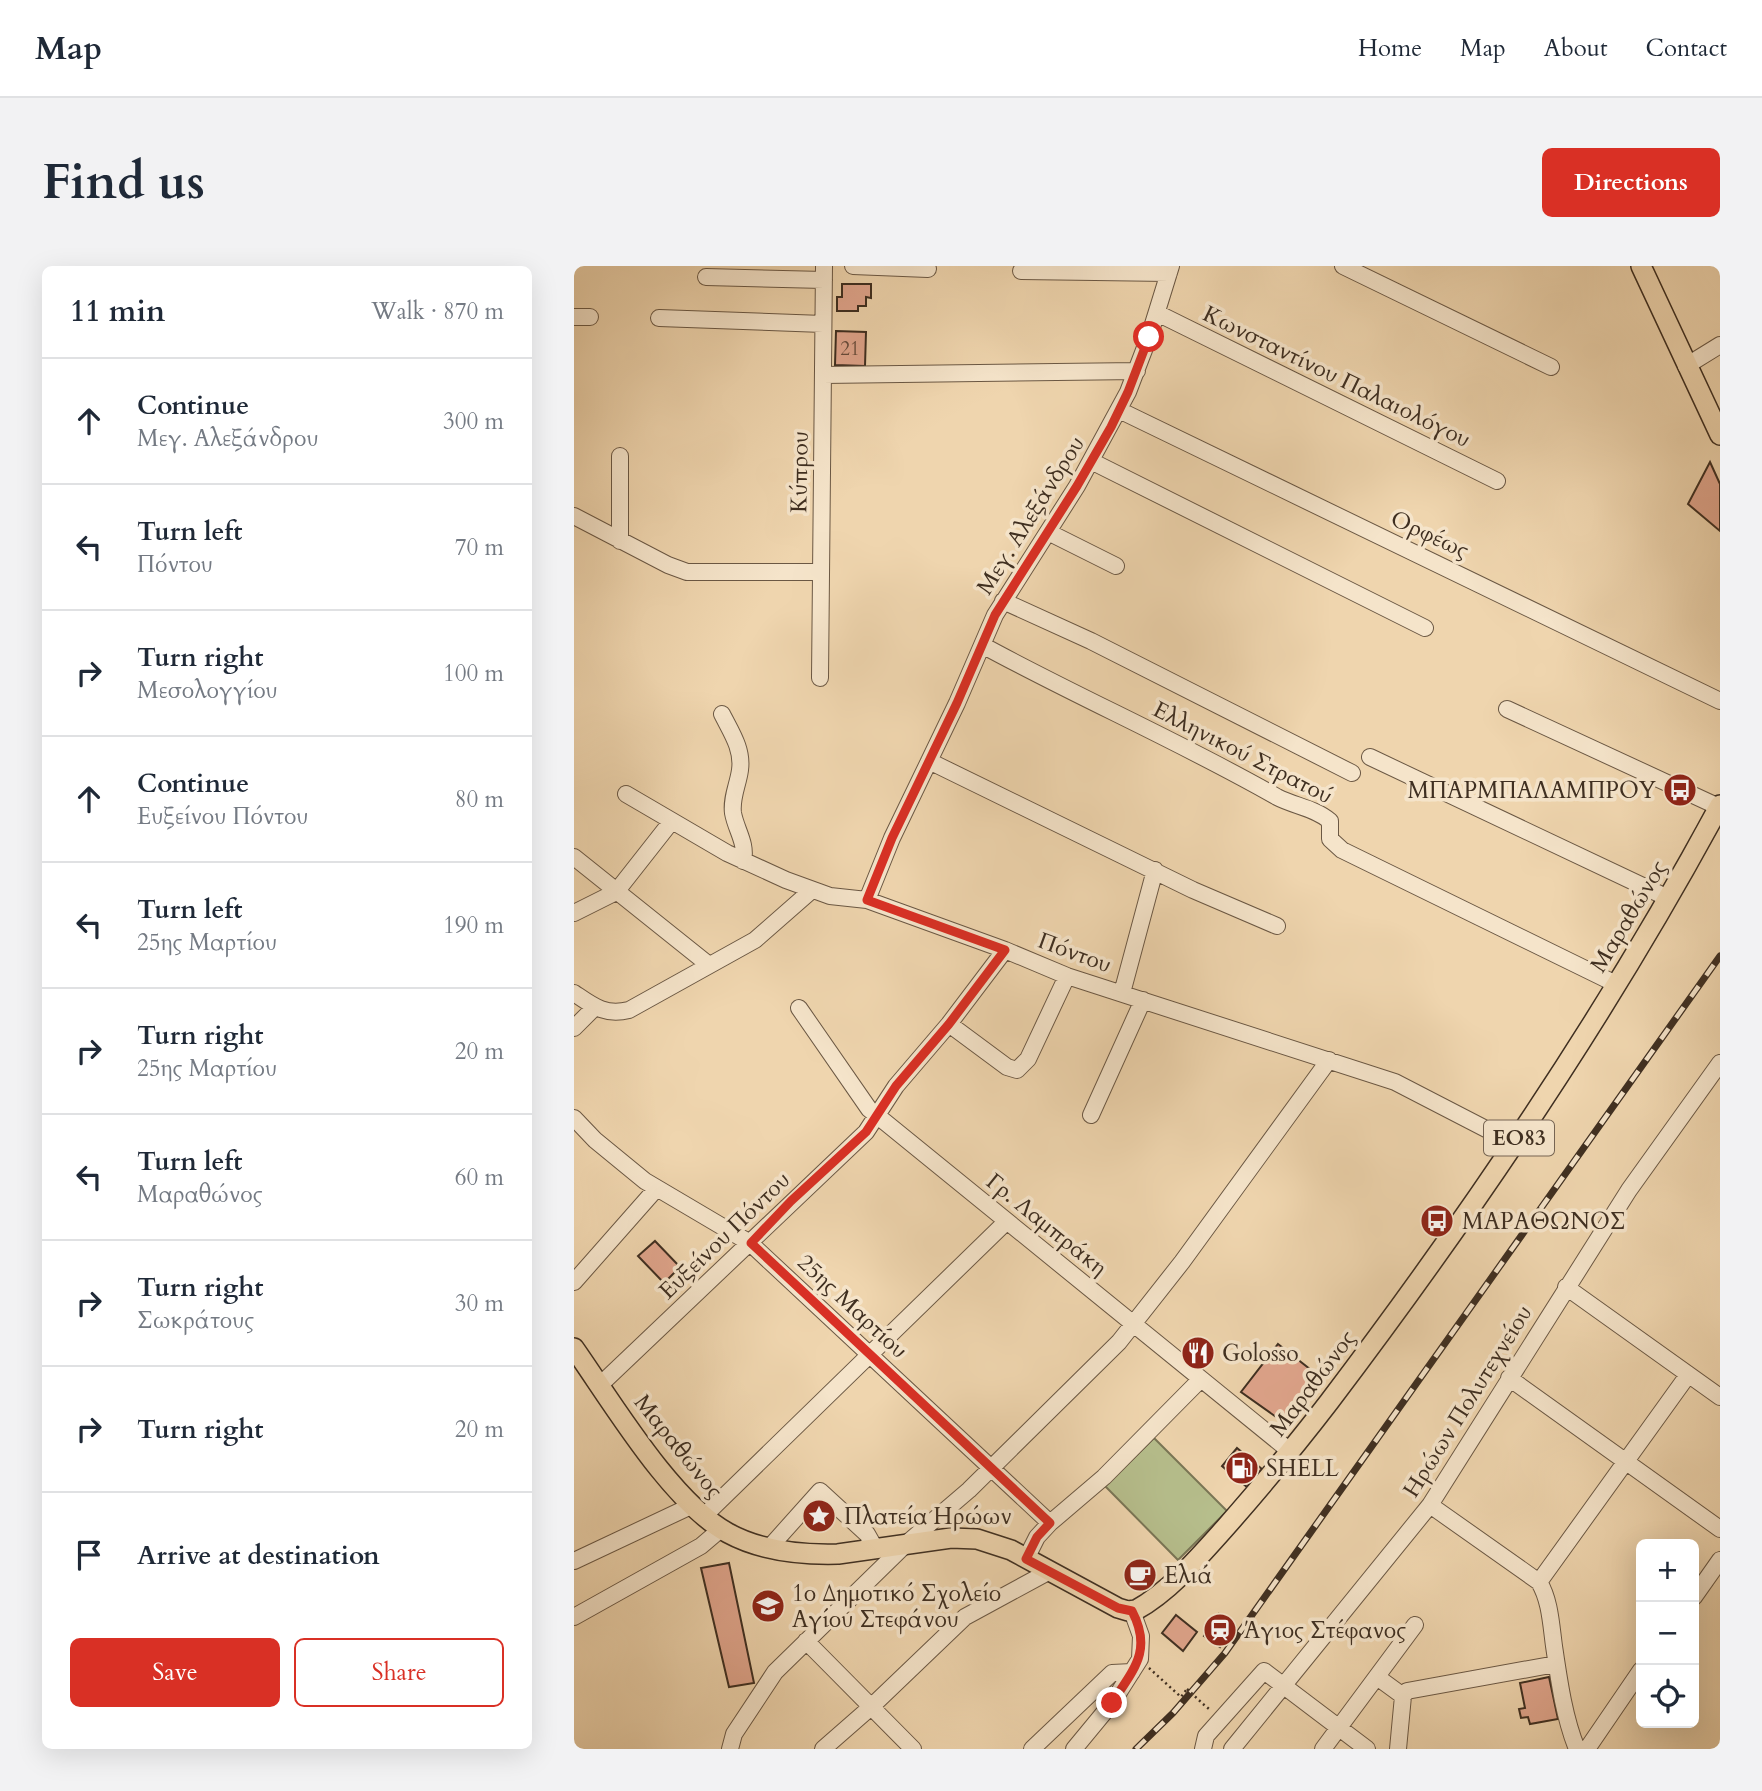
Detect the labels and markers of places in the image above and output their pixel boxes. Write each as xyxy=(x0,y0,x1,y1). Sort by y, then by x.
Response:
bus stop icon: ΜΠΑΡΜΠΑΛΑΜΠΡΟΥ xyxy=(1661,771,1699,809)
place label: ΜΠΑΡΜΠΑΛΑΜΠΡΟΥ xyxy=(1407,775,1657,806)
bus stop icon: ΜΑΡΑΘΩΝΟΣ xyxy=(1418,1202,1456,1240)
place label: ΜΑΡΑΘΩΝΟΣ xyxy=(1462,1206,1626,1237)
restaurant icon: Golosso xyxy=(1179,1334,1217,1372)
place label: Golosso xyxy=(1222,1338,1299,1369)
fuel station icon: SHELL xyxy=(1223,1449,1261,1487)
place label: SHELL xyxy=(1266,1453,1339,1484)
place icon: Πλατεία Ηρώων xyxy=(800,1497,838,1535)
place label: Πλατεία Ηρώων xyxy=(844,1501,1012,1532)
cafe icon: Ελιά xyxy=(1121,1556,1159,1594)
place label: Ελιά xyxy=(1164,1560,1213,1591)
place label: 1ο Δημοτικό Σχολείο Αγίου Στεφάνου xyxy=(792,1578,1001,1635)
school or university icon: 1ο Δημοτικό Σχολείο Αγίου Στεφάνου xyxy=(749,1587,787,1625)
station icon: Άγιος Στέφανος xyxy=(1201,1611,1239,1649)
place label: Άγιος Στέφανος xyxy=(1244,1615,1406,1646)

